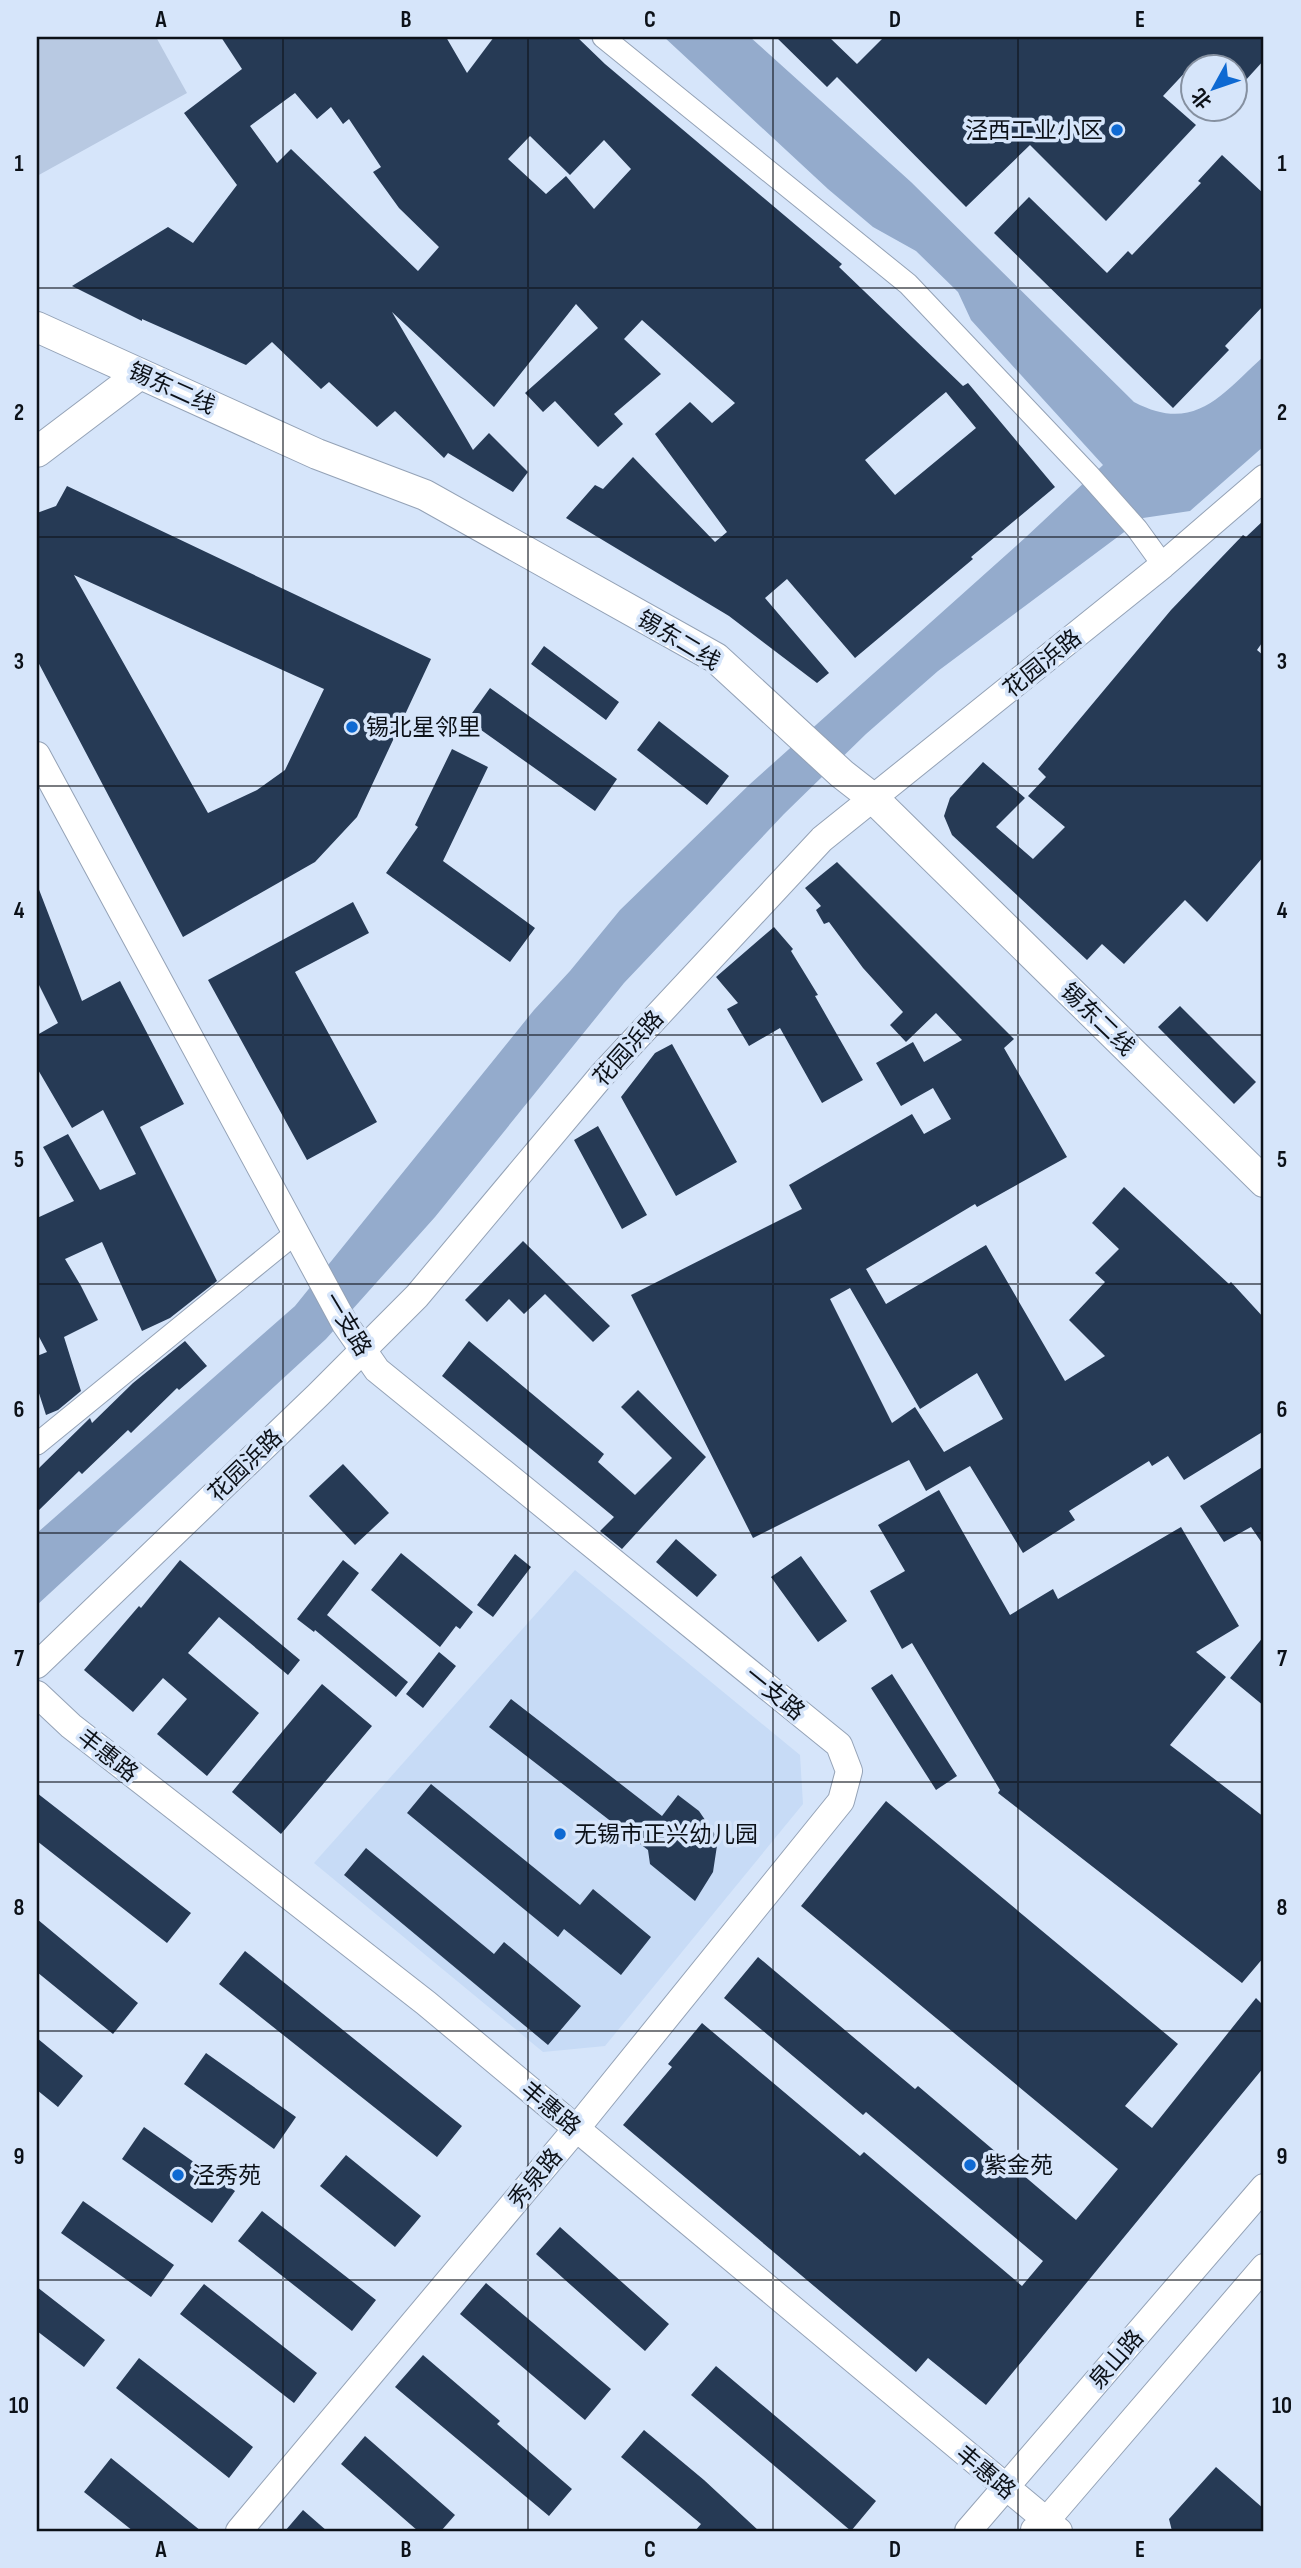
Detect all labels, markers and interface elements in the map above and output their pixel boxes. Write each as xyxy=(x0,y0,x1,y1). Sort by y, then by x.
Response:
text: A xyxy=(155,6,168,34)
text: B xyxy=(401,6,412,34)
text: C xyxy=(644,6,656,34)
text: D xyxy=(889,6,901,34)
text: E xyxy=(1135,6,1145,34)
north arrow xyxy=(1178,52,1248,122)
text: 北 xyxy=(1187,83,1217,113)
place label: 泾西工业小区 xyxy=(965,117,1103,145)
marker: 泾西工业小区 xyxy=(1109,122,1125,138)
text: 1 xyxy=(14,150,24,178)
text: 1 xyxy=(1277,150,1287,178)
street label: 锡东二线 xyxy=(124,357,219,420)
text: 2 xyxy=(14,399,24,427)
text: 2 xyxy=(1277,399,1287,427)
street label: 锡东二线 xyxy=(632,605,725,677)
street label: 花园浜路 xyxy=(998,624,1087,704)
text: 3 xyxy=(14,648,24,676)
text: 3 xyxy=(1277,648,1287,676)
place label: 锡北星邻里 xyxy=(366,714,481,742)
marker: 锡北星邻里 xyxy=(344,719,360,735)
text: 4 xyxy=(14,897,25,925)
text: 4 xyxy=(1277,897,1288,925)
street label: 锡东二线 xyxy=(1054,978,1140,1062)
street label: 花园浜路 xyxy=(588,1005,670,1092)
text: 5 xyxy=(14,1146,24,1174)
text: 5 xyxy=(1277,1146,1287,1174)
street label: 一支路 xyxy=(317,1288,377,1361)
text: 6 xyxy=(14,1396,24,1424)
text: 6 xyxy=(1277,1396,1287,1424)
street label: 花园浜路 xyxy=(203,1424,289,1508)
text: 7 xyxy=(14,1645,24,1673)
text: 7 xyxy=(1277,1645,1287,1673)
street label: 一支路 xyxy=(739,1661,810,1726)
street label: 丰惠路 xyxy=(72,1724,143,1788)
place label: 无锡市正兴幼儿园 xyxy=(574,1821,758,1849)
marker: 无锡市正兴幼儿园 xyxy=(552,1826,568,1842)
text: 8 xyxy=(14,1894,25,1922)
text: 8 xyxy=(1277,1894,1288,1922)
street label: 丰惠路 xyxy=(515,2076,586,2142)
text: 9 xyxy=(14,2143,24,2171)
street label: 秀泉路 xyxy=(503,2143,569,2214)
text: 9 xyxy=(1277,2143,1287,2171)
place label: 紫金苑 xyxy=(984,2152,1053,2180)
marker: 紫金苑 xyxy=(962,2157,978,2173)
place label: 泾秀苑 xyxy=(192,2162,261,2190)
marker: 泾秀苑 xyxy=(170,2167,186,2183)
street label: 泉山路 xyxy=(1084,2324,1150,2395)
text: 10 xyxy=(9,2392,29,2420)
text: 10 xyxy=(1272,2392,1292,2420)
street label: 丰惠路 xyxy=(950,2440,1021,2506)
text: A xyxy=(155,2536,168,2564)
text: B xyxy=(401,2536,412,2564)
text: C xyxy=(644,2536,656,2564)
text: D xyxy=(889,2536,901,2564)
text: E xyxy=(1135,2536,1145,2564)

